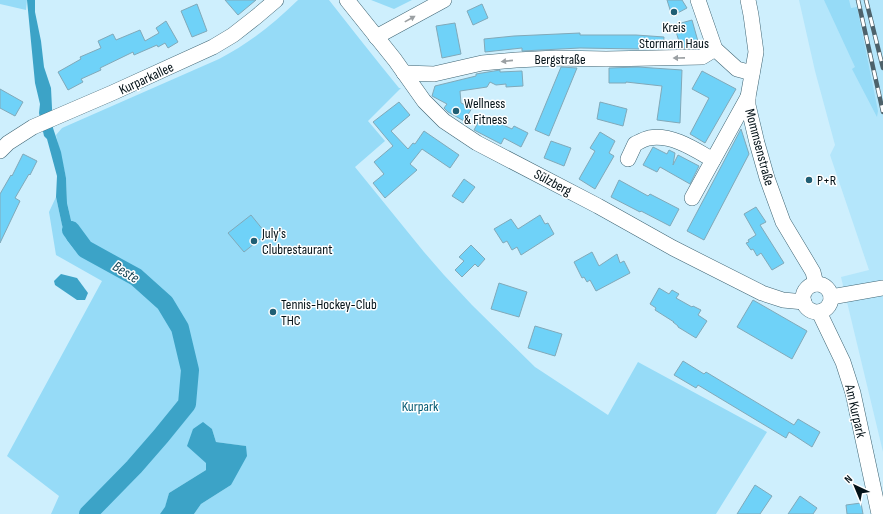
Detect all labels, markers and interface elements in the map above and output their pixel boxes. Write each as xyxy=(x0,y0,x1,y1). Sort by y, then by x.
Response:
marker: Kreis Stormarn Haus xyxy=(669,7,679,17)
one-way arrow xyxy=(404,15,416,22)
place label: Kreis Stormarn Haus xyxy=(639,19,709,52)
street label: Bergstraße xyxy=(534,51,586,68)
one-way arrow xyxy=(673,54,685,61)
one-way arrow xyxy=(501,57,513,64)
street label: Kurparkallee xyxy=(116,58,176,99)
place label: Wellness & Fitness xyxy=(464,95,507,128)
marker: Wellness & Fitness xyxy=(451,106,461,116)
street label: Mommsenstraße xyxy=(741,107,778,187)
street label: Sülzberg xyxy=(531,166,575,200)
place label: P+R xyxy=(817,172,837,189)
marker: P+R xyxy=(804,175,814,185)
place label: July's Clubrestaurant xyxy=(261,225,333,258)
marker: July's Clubrestaurant xyxy=(249,236,259,246)
water label: Beste xyxy=(109,257,143,288)
place label: Tennis-Hockey-Club THC xyxy=(281,296,377,329)
marker: Tennis-Hockey-Club THC xyxy=(268,307,278,317)
street label: Am Kurpark xyxy=(841,382,870,440)
park label: Kurpark xyxy=(402,398,439,415)
north arrow xyxy=(835,466,875,506)
text: N xyxy=(842,472,855,486)

